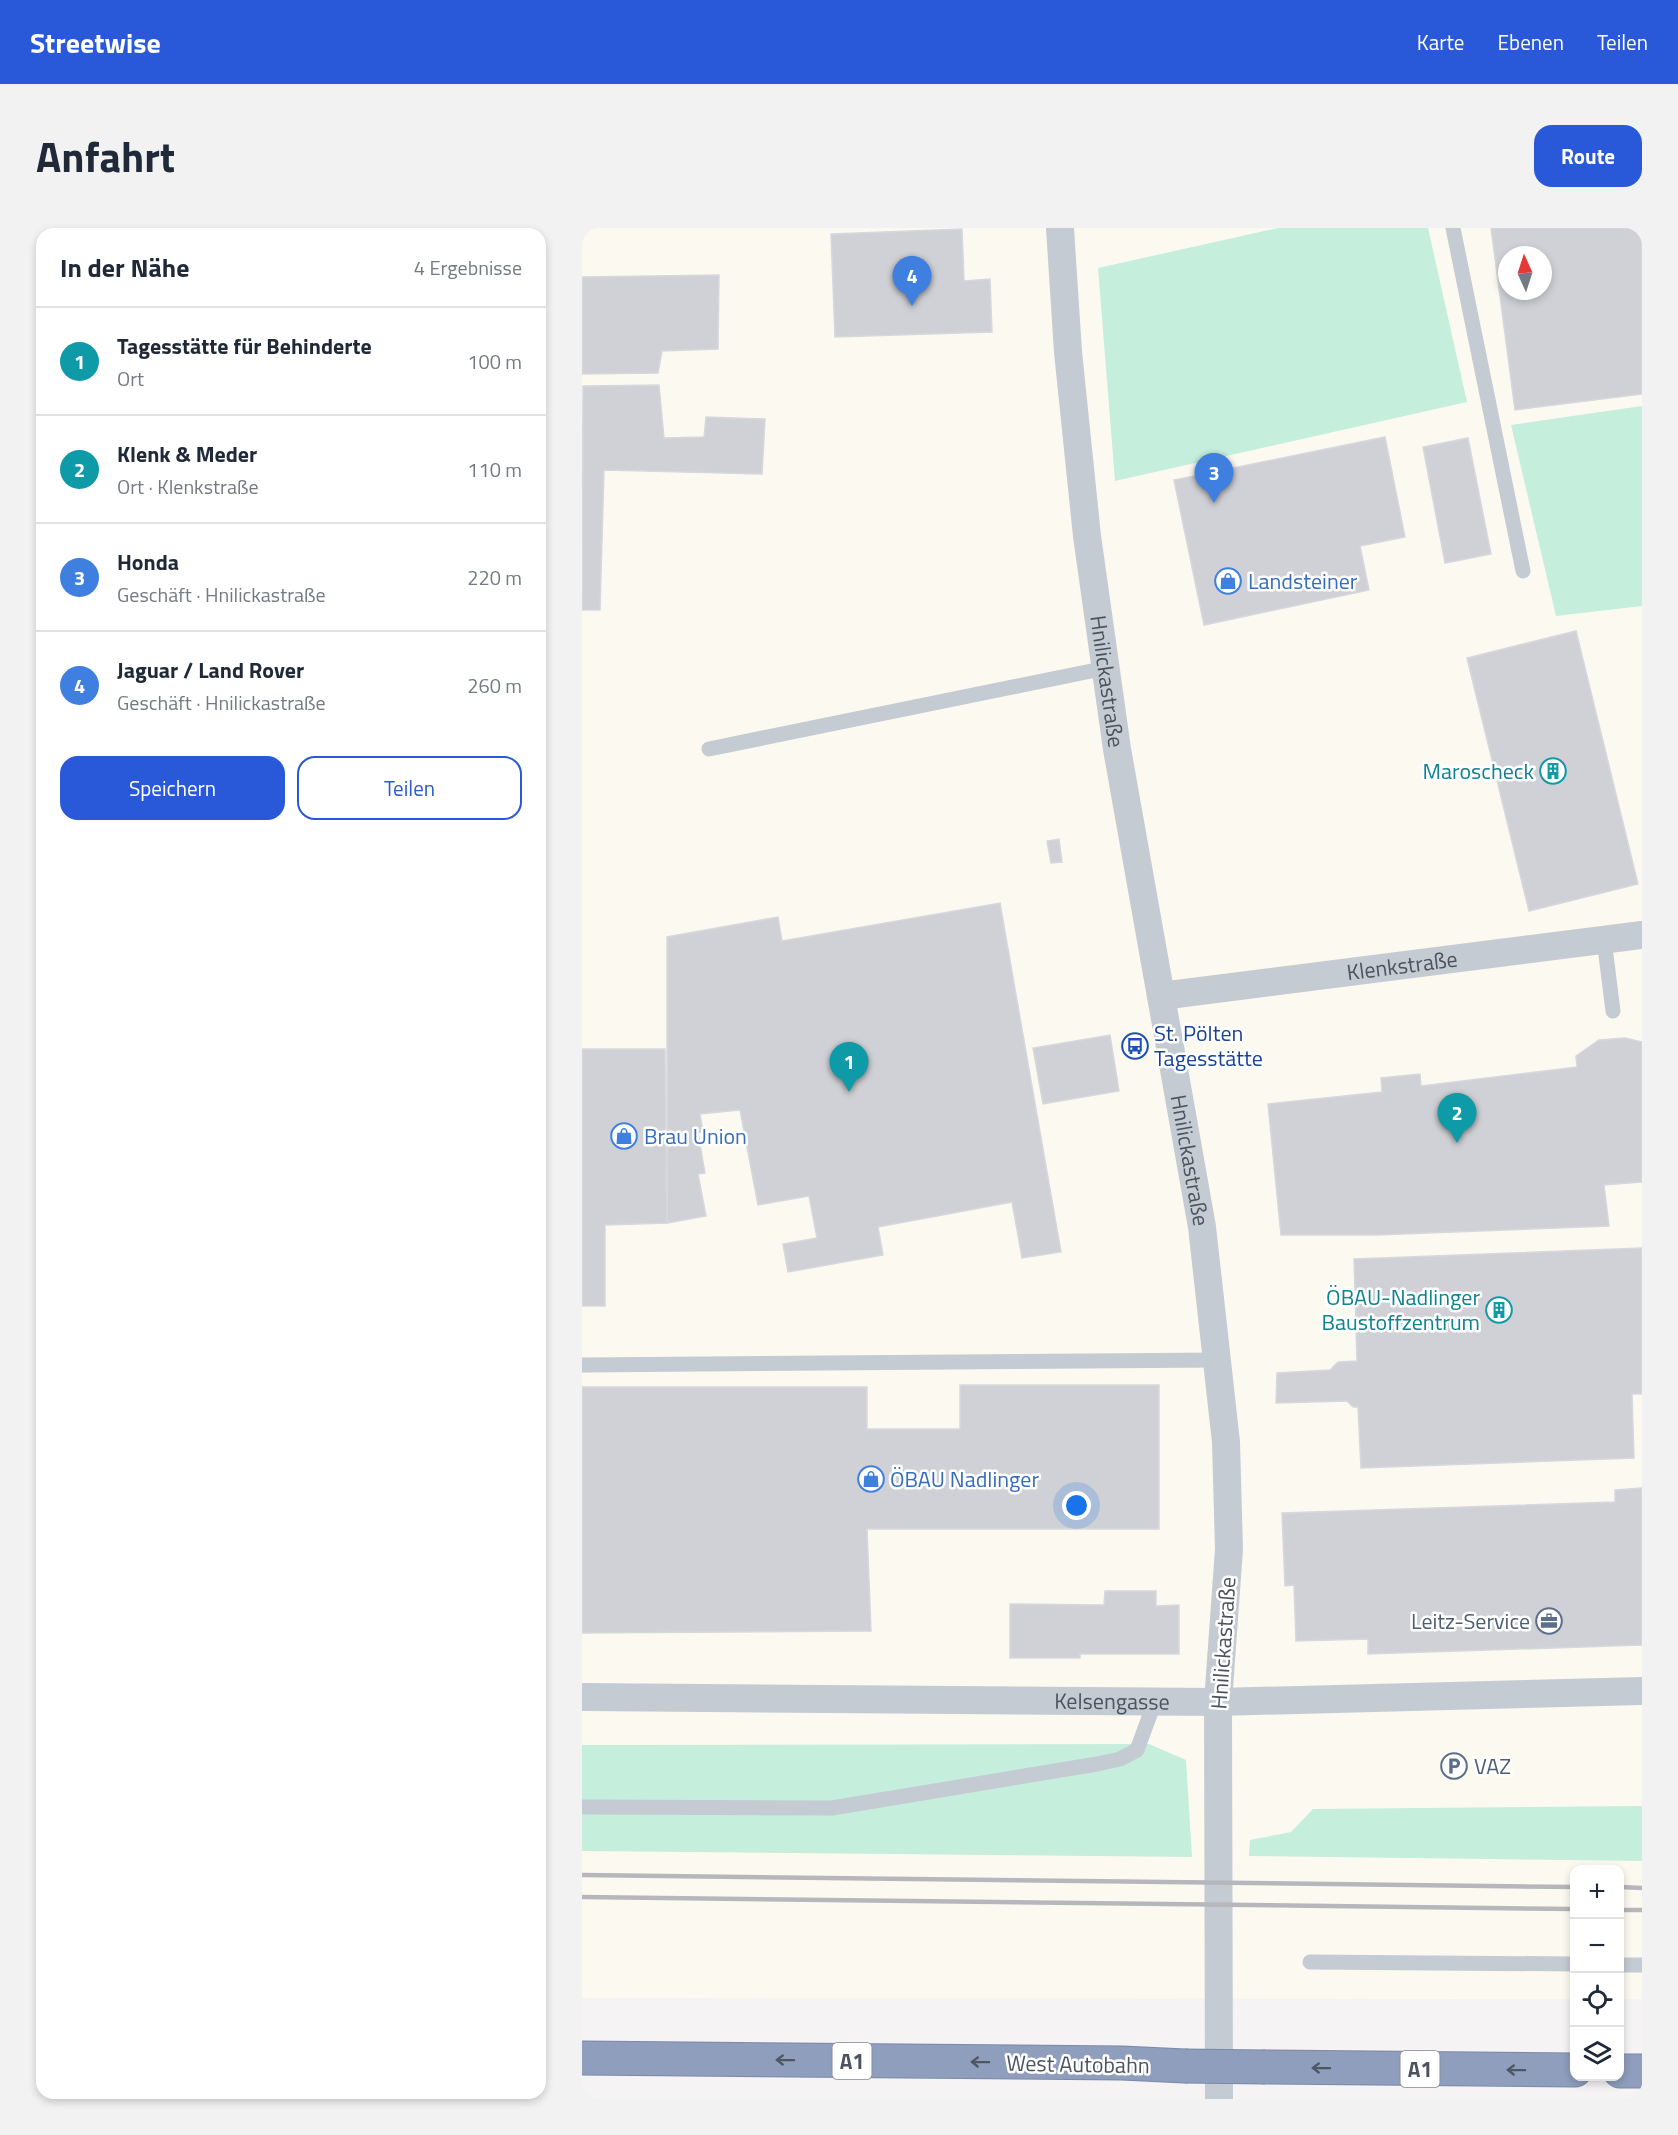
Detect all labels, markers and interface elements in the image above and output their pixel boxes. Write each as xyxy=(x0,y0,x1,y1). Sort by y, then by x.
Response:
text: Streetwise xyxy=(30,21,161,64)
text: Karte xyxy=(1417,26,1464,58)
text: Ebenen xyxy=(1497,26,1564,58)
text: Teilen xyxy=(1597,26,1648,58)
text: Anfahrt xyxy=(36,124,175,188)
button: Route xyxy=(1534,125,1642,187)
north arrow xyxy=(1498,246,1552,300)
text: In der Nähe xyxy=(60,248,189,287)
text: 4 Ergebnisse xyxy=(414,252,522,283)
pin: 4 xyxy=(892,256,932,306)
text: Tagesstätte für Behinderte xyxy=(117,329,372,363)
text: 1 xyxy=(74,346,85,377)
text: 100 m xyxy=(467,346,522,377)
text: Ort xyxy=(117,363,144,394)
text: Klenk & Meder xyxy=(117,437,257,471)
text: 2 xyxy=(74,454,85,485)
text: 110 m xyxy=(467,454,522,485)
pin: 3 xyxy=(1194,454,1234,503)
text: Ort · Klenkstraße xyxy=(117,471,259,502)
text: Honda xyxy=(117,545,179,579)
text: 3 xyxy=(74,562,85,593)
text: 220 m xyxy=(467,562,522,593)
place label: Landsteiner xyxy=(1248,564,1358,598)
shop icon: Landsteiner xyxy=(1213,566,1243,596)
text: Geschäft · Hnilickastraße xyxy=(117,579,326,610)
street label: Hnilickastraße xyxy=(1081,613,1134,750)
text: Jaguar / Land Rover xyxy=(117,653,304,687)
text: 4 xyxy=(74,670,85,701)
text: 260 m xyxy=(467,670,522,701)
text: Geschäft · Hnilickastraße xyxy=(117,687,326,718)
place label: Maroscheck xyxy=(1423,754,1534,788)
button: Speichern xyxy=(60,756,285,820)
button: Teilen xyxy=(297,756,522,820)
building icon: Maroscheck xyxy=(1538,756,1568,786)
street label: Klenkstraße xyxy=(1345,942,1460,989)
place label: St. Pölten Tagesstätte xyxy=(1154,1016,1263,1075)
bus stop icon: St. Pölten Tagesstätte xyxy=(1120,1031,1150,1061)
pin: 1 xyxy=(830,1042,868,1092)
street label: Hnilickastraße xyxy=(1162,1092,1218,1229)
pin: 2 xyxy=(1438,1094,1476,1143)
place label: Brau Union xyxy=(644,1119,747,1153)
shop icon: Brau Union xyxy=(609,1121,639,1151)
place label: ÖBAU-Nadlinger Baustoffzentrum xyxy=(1321,1280,1480,1339)
building icon: ÖBAU-Nadlinger Baustoffzentrum xyxy=(1484,1295,1514,1325)
place label: ÖBAU Nadlinger xyxy=(890,1462,1039,1496)
shop icon: ÖBAU Nadlinger xyxy=(856,1464,886,1494)
your location xyxy=(1062,1491,1091,1520)
street label: Hnilickastraße xyxy=(1201,1576,1245,1710)
place label: Leitz-Service xyxy=(1411,1604,1530,1638)
office icon: Leitz-Service xyxy=(1534,1606,1564,1636)
street label: Kelsengasse xyxy=(1054,1684,1170,1719)
place label: VAZ xyxy=(1474,1749,1511,1783)
parking icon: VAZ xyxy=(1439,1751,1469,1781)
map controls xyxy=(1570,1865,1624,2081)
button: + xyxy=(1570,1865,1624,1919)
button: − xyxy=(1570,1919,1624,1973)
button: locate xyxy=(1570,1973,1624,2027)
button: layers xyxy=(1570,2027,1624,2081)
road number: A1 xyxy=(832,2043,872,2079)
street label: West Autobahn xyxy=(1006,2046,1150,2082)
road number: A1 xyxy=(1400,2051,1440,2087)
one-way arrow xyxy=(776,2054,796,2066)
one-way arrow xyxy=(970,2056,990,2068)
one-way arrow xyxy=(1312,2062,1332,2074)
one-way arrow xyxy=(1507,2064,1527,2076)

